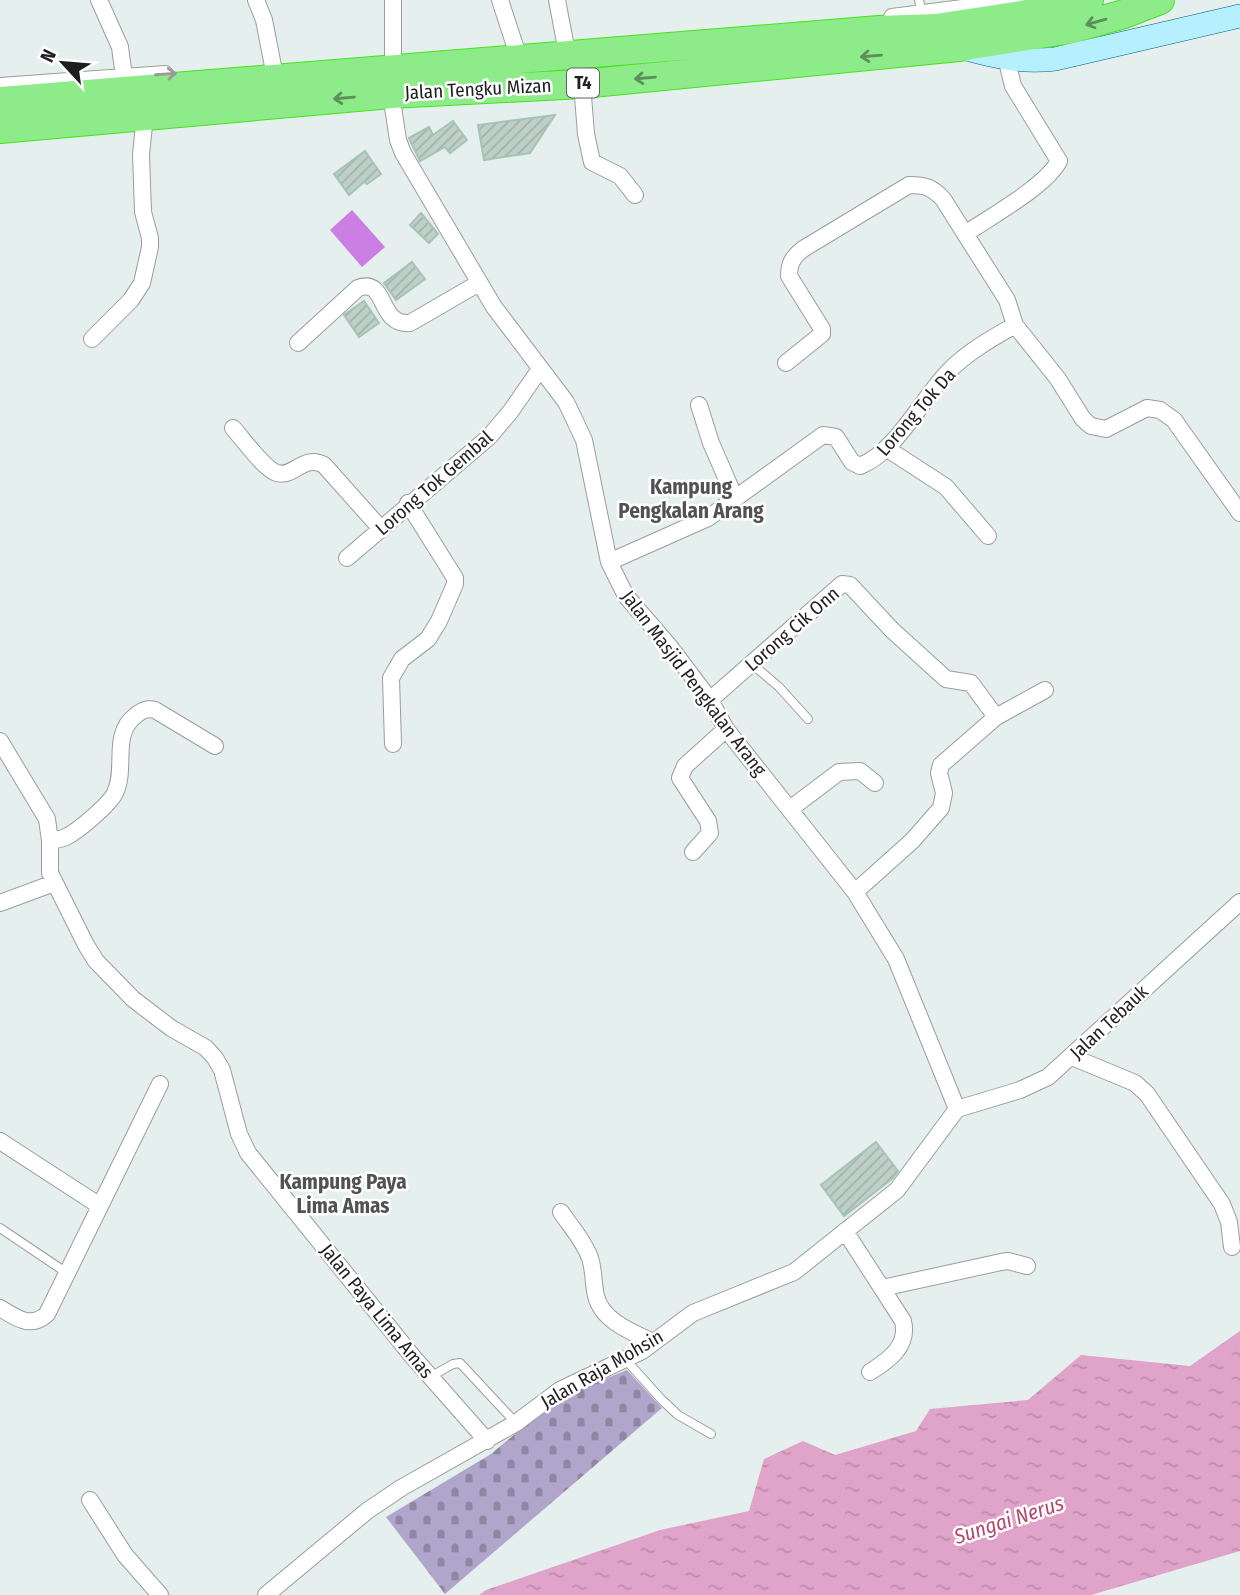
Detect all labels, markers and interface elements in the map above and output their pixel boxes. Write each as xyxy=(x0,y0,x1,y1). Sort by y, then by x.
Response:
one-way arrow xyxy=(1085,16,1108,29)
north arrow xyxy=(28,28,98,98)
text: N xyxy=(35,46,61,66)
one-way arrow xyxy=(860,50,883,63)
one-way arrow xyxy=(154,67,177,80)
road number: T4 xyxy=(567,68,599,98)
one-way arrow xyxy=(634,71,656,84)
street label: Jalan Tengku Mizan xyxy=(404,74,552,104)
one-way arrow xyxy=(334,92,356,105)
street label: Lorong Tok Da xyxy=(872,363,960,461)
street label: Lorong Tok Gembal xyxy=(371,426,497,540)
district label: Kampung Pengkalan Arang xyxy=(618,474,764,524)
street label: Lorong Cik Onn xyxy=(740,582,844,676)
street label: Jalan Masjid Pengkalan Arang xyxy=(617,586,771,780)
street label: Jalan Tebauk xyxy=(1065,980,1153,1064)
district label: Kampung Paya Lima Amas xyxy=(279,1169,407,1219)
street label: Jalan Paya Lima Amas xyxy=(316,1239,438,1383)
street label: Jalan Raja Mohsin xyxy=(537,1325,667,1413)
water label: Sungai Nerus xyxy=(950,1490,1067,1550)

